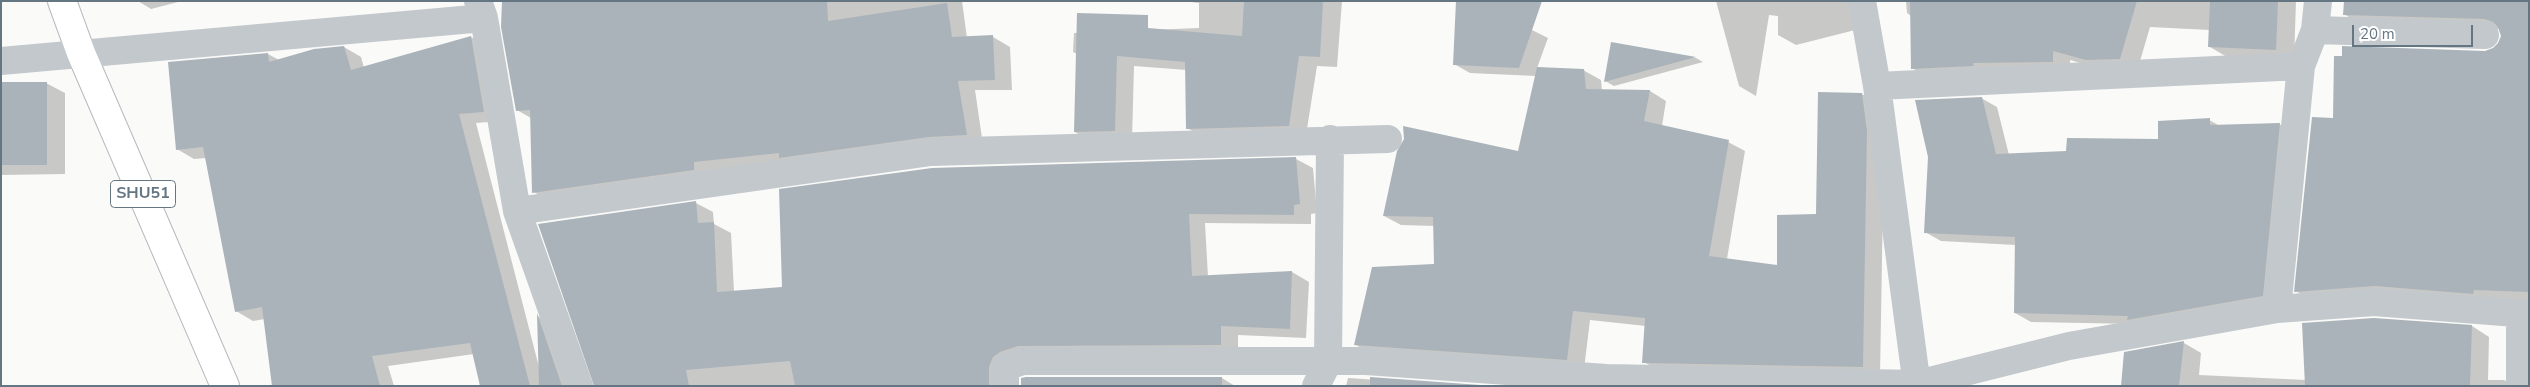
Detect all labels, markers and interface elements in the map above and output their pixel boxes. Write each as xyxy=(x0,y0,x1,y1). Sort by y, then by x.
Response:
scale bar xyxy=(2355,15,2476,47)
text: 20 m xyxy=(2360,24,2395,44)
road number: SHU51 xyxy=(110,180,176,208)

